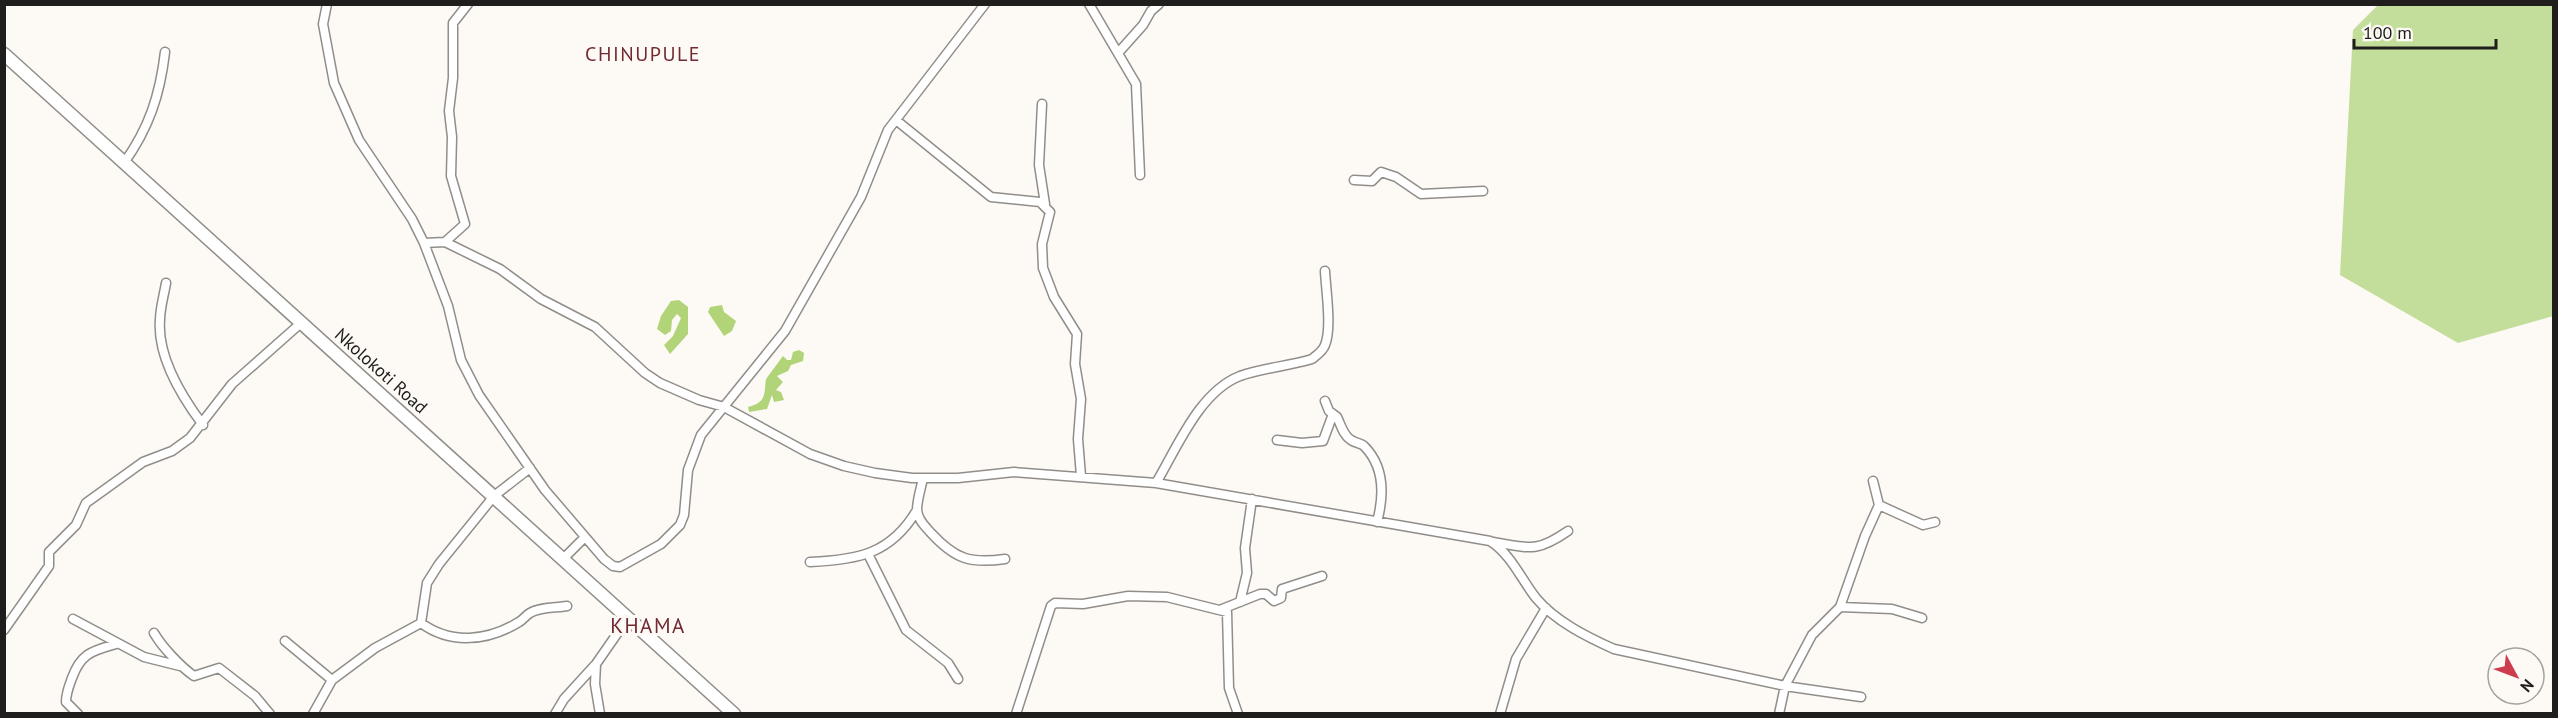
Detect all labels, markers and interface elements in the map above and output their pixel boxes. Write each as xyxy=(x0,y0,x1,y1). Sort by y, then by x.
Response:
scale bar xyxy=(2354,12,2496,50)
text: 100 m xyxy=(2363,21,2412,44)
district label: CHINUPULE xyxy=(585,41,701,67)
street label: Nkolokoti Road xyxy=(330,323,432,418)
district label: KHAMA xyxy=(610,612,686,639)
north arrow xyxy=(2486,646,2546,706)
text: N xyxy=(2516,675,2538,696)

